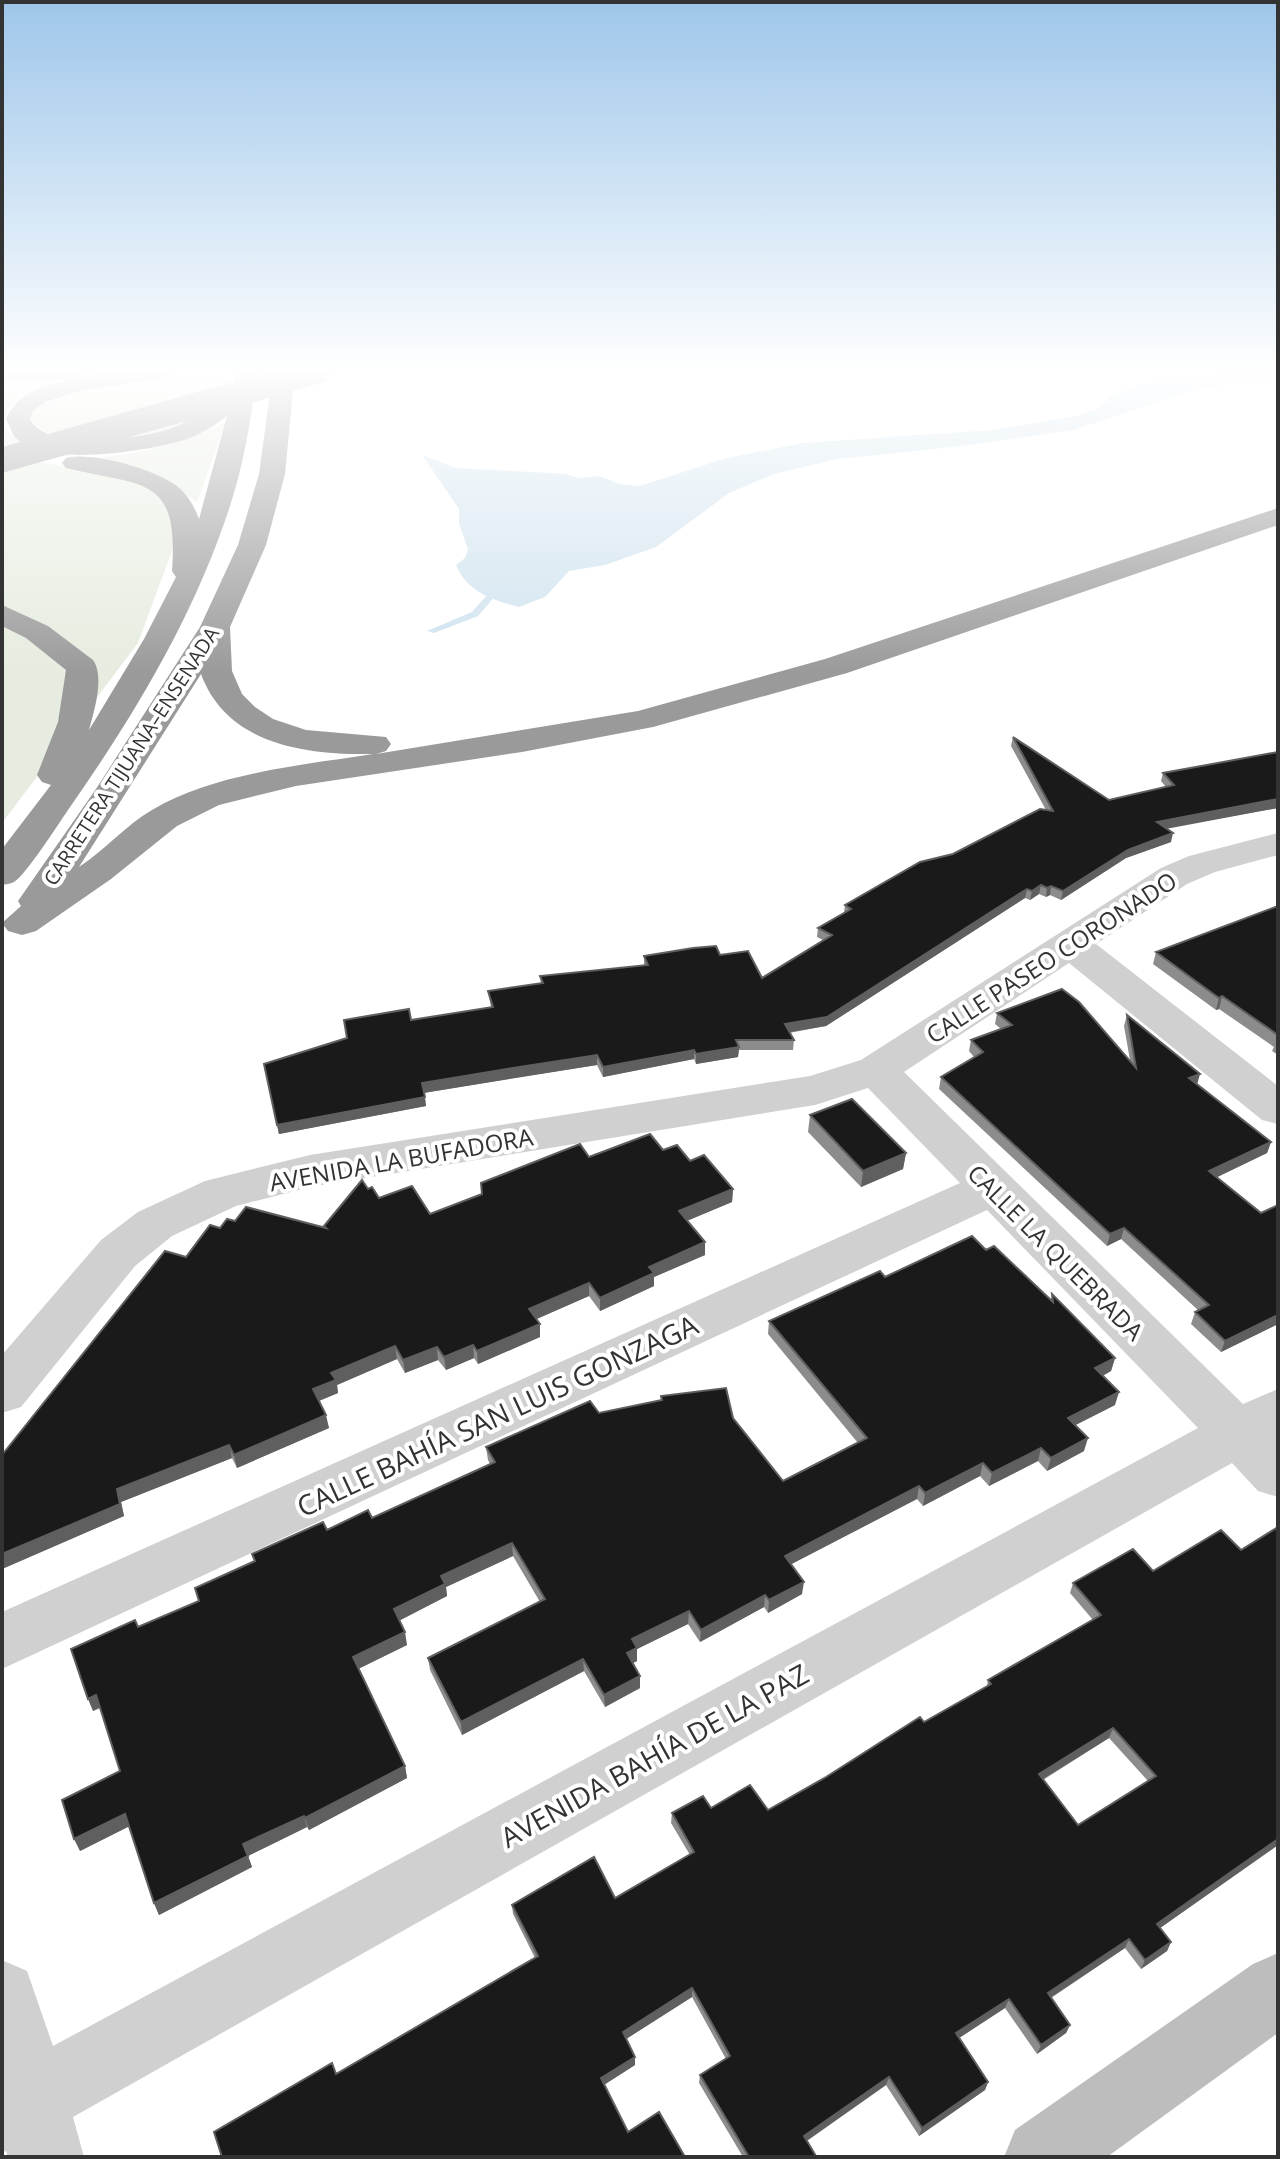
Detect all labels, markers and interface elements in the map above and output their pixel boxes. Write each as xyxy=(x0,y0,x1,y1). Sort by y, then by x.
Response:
street label: CARRETERA TIJUANA–ENSENADA xyxy=(37,621,225,891)
street label: CALLE PASEO CORONADO xyxy=(919,863,1183,1051)
street label: AVENIDA LA BUFADORA xyxy=(267,1119,536,1198)
street label: CALLE LA QUEBRADA xyxy=(961,1157,1152,1348)
street label: CALLE BAHÍA SAN LUIS GONZAGA xyxy=(290,1305,704,1525)
street label: AVENIDA BAHÍA DE LA PAZ xyxy=(493,1654,815,1856)

